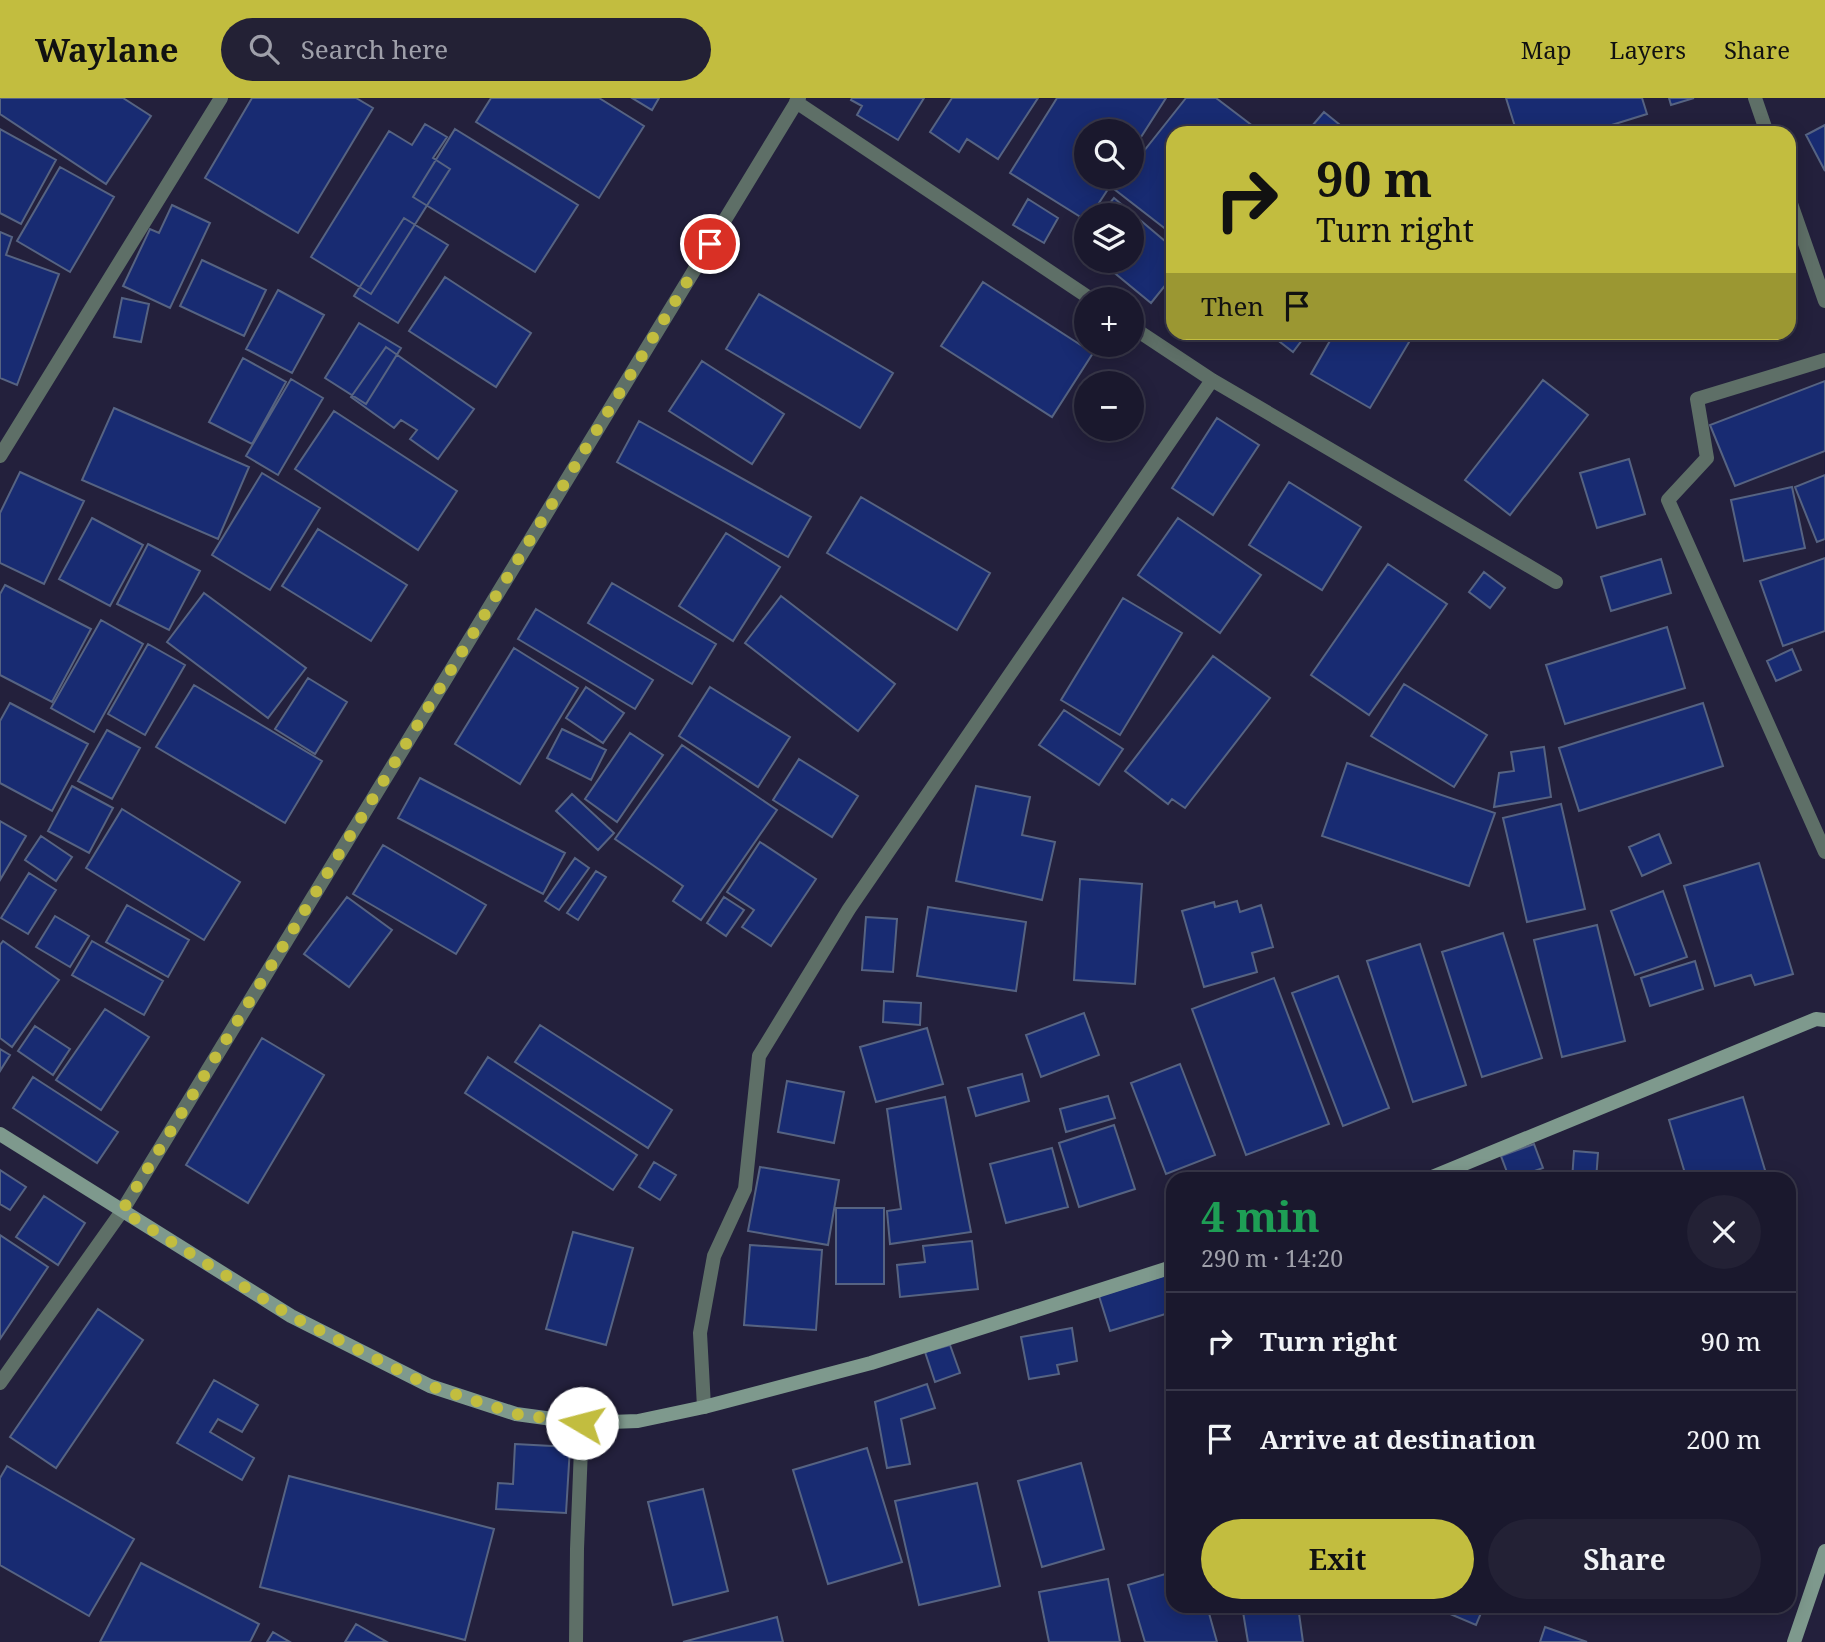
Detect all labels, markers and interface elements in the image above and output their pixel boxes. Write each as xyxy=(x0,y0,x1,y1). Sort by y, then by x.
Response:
search box xyxy=(221,18,711,81)
text: Waylane xyxy=(35,27,179,72)
icon: search xyxy=(245,30,283,68)
text: Search here xyxy=(301,31,448,67)
text: Map xyxy=(1521,33,1572,66)
text: Layers xyxy=(1610,33,1686,66)
text: Share xyxy=(1724,33,1790,66)
map controls xyxy=(1074,119,1144,441)
button: search xyxy=(1074,119,1144,189)
text: 90 m xyxy=(1316,145,1432,211)
icon: right xyxy=(1201,154,1292,245)
button: layers xyxy=(1074,203,1144,273)
text: Turn right xyxy=(1316,208,1474,251)
pin xyxy=(680,214,740,274)
icon: arrive xyxy=(691,225,729,263)
button: + xyxy=(1074,287,1144,357)
icon: arrive xyxy=(1278,287,1316,325)
text: Then xyxy=(1201,288,1264,324)
button: − xyxy=(1074,371,1144,441)
text: 4 min xyxy=(1201,1187,1320,1244)
button: close xyxy=(1687,1195,1761,1269)
text: 290 m · 14:20 xyxy=(1201,1242,1343,1274)
icon: right xyxy=(1201,1322,1239,1360)
text: Turn right xyxy=(1260,1323,1397,1359)
text: 90 m xyxy=(1701,1323,1761,1359)
position arrow xyxy=(545,1386,619,1460)
icon: arrive xyxy=(1201,1420,1239,1458)
text: Arrive at destination xyxy=(1260,1421,1536,1457)
text: 200 m xyxy=(1686,1421,1761,1457)
button: Exit xyxy=(1201,1519,1474,1599)
button: Share xyxy=(1488,1519,1761,1599)

